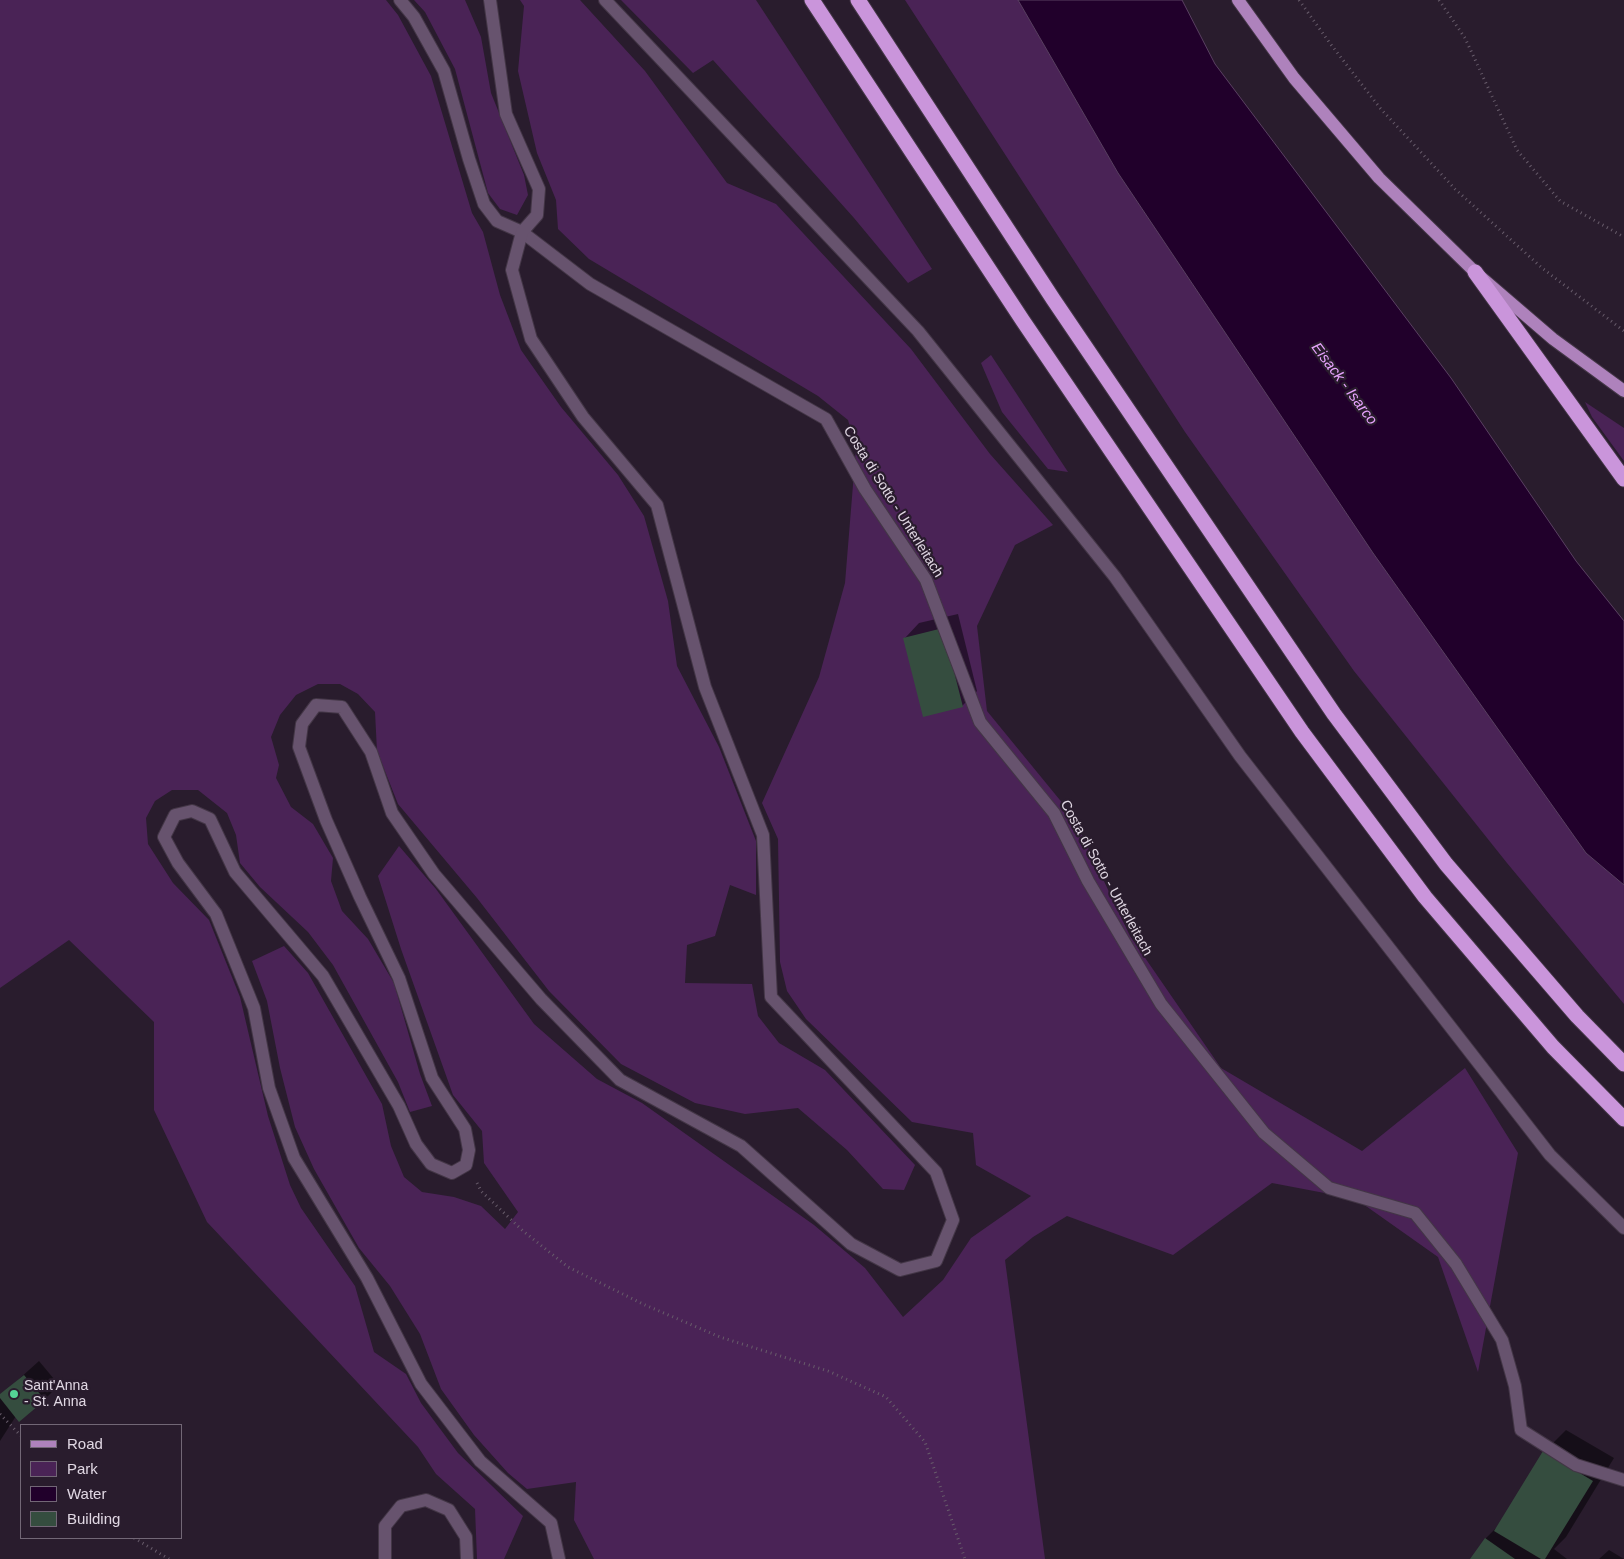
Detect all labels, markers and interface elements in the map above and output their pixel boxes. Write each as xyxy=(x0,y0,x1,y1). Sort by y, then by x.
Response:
water label: Eisack - Isarco xyxy=(1307,339,1381,429)
street label: Costa di Sotto - Unterleitach xyxy=(839,423,947,581)
street label: Costa di Sotto - Unterleitach xyxy=(1056,797,1156,959)
place label: Sant'Anna - St. Anna xyxy=(24,1378,88,1410)
marker: Sant'Anna - St. Anna xyxy=(8,1388,20,1400)
legend xyxy=(20,1424,182,1539)
text: Road xyxy=(67,1435,103,1452)
text: Park xyxy=(67,1460,98,1477)
text: Water xyxy=(67,1485,106,1502)
text: Building xyxy=(67,1510,120,1527)

